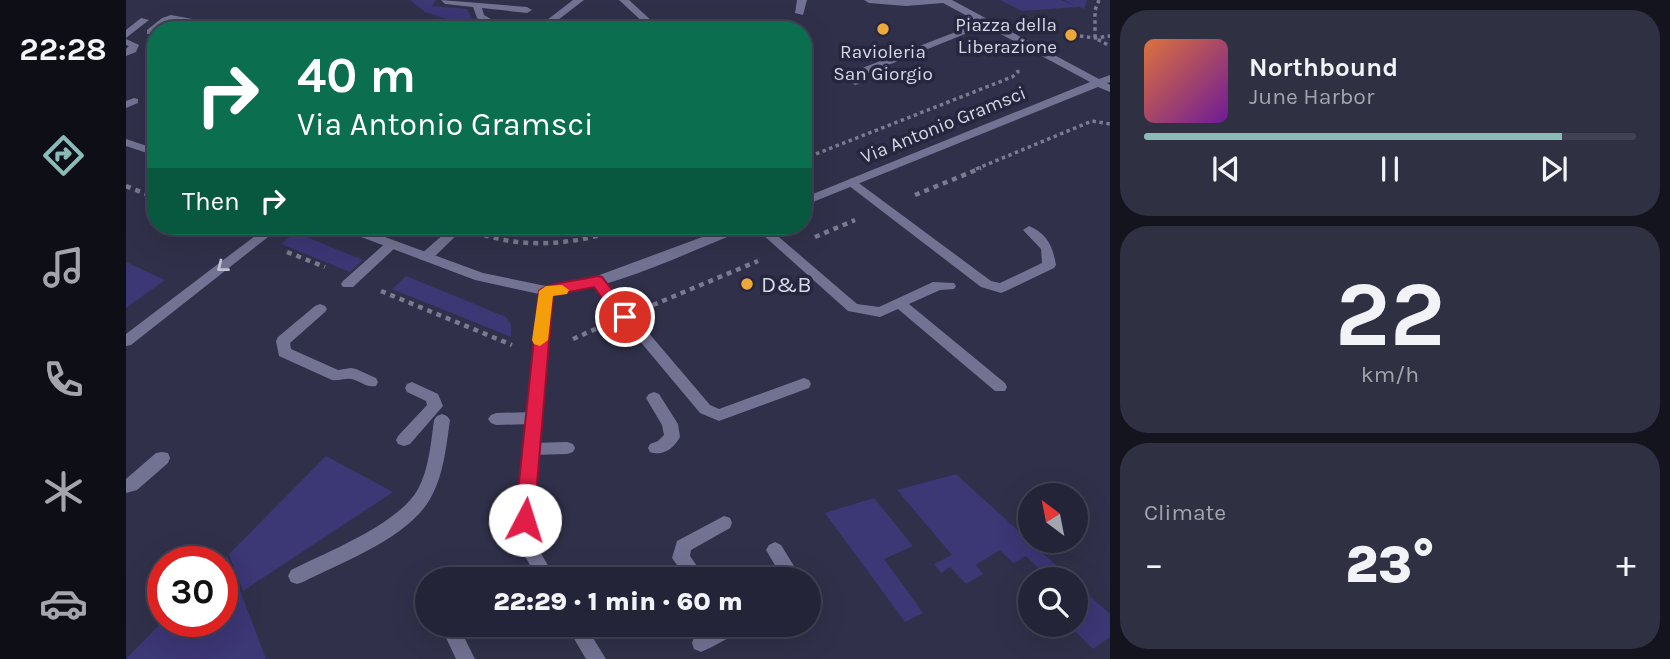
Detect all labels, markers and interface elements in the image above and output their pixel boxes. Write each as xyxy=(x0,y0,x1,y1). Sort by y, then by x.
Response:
place label: Piazza della Liberazione xyxy=(955,14,1057,58)
marker: Ravioleria San Giorgio xyxy=(875,21,891,37)
marker: Piazza della Liberazione xyxy=(1063,27,1079,43)
text: 22:28 xyxy=(19,31,107,68)
place label: Ravioleria San Giorgio xyxy=(833,41,933,85)
text: 40 m xyxy=(297,47,416,104)
icon: right xyxy=(182,49,273,140)
text: Northbound xyxy=(1249,52,1398,83)
street label: Via Antonio Gramsci xyxy=(858,82,1029,168)
text: June Harbor xyxy=(1249,83,1374,110)
text: Via Antonio Gramsci xyxy=(297,106,594,143)
icon: directions xyxy=(39,131,88,180)
icon: previous xyxy=(1207,150,1245,188)
icon: pause xyxy=(1371,150,1409,188)
icon: next xyxy=(1535,150,1573,188)
icon: right xyxy=(254,182,292,220)
text: Then xyxy=(182,186,240,217)
icon: music xyxy=(39,243,88,292)
one-way arrow xyxy=(217,259,229,272)
text: 22 xyxy=(1335,262,1445,368)
place label: D&B xyxy=(761,271,812,298)
marker: D&B xyxy=(739,276,755,292)
pin xyxy=(595,287,655,347)
icon: arrive xyxy=(606,298,644,336)
icon: phone xyxy=(39,355,88,404)
text: km/h xyxy=(1361,361,1419,388)
icon: climate xyxy=(39,467,88,516)
position arrow xyxy=(488,483,562,557)
north arrow xyxy=(1018,483,1088,553)
map controls xyxy=(1018,483,1088,637)
text: Climate xyxy=(1144,499,1226,526)
text: 23° xyxy=(1345,534,1435,595)
text: − xyxy=(1144,542,1164,587)
text: + xyxy=(1616,542,1636,587)
speed limit sign: 30 xyxy=(147,546,238,637)
button: search xyxy=(1018,567,1088,637)
icon: car xyxy=(39,579,88,628)
text: 22:29 · 1 min · 60 m xyxy=(493,586,743,617)

